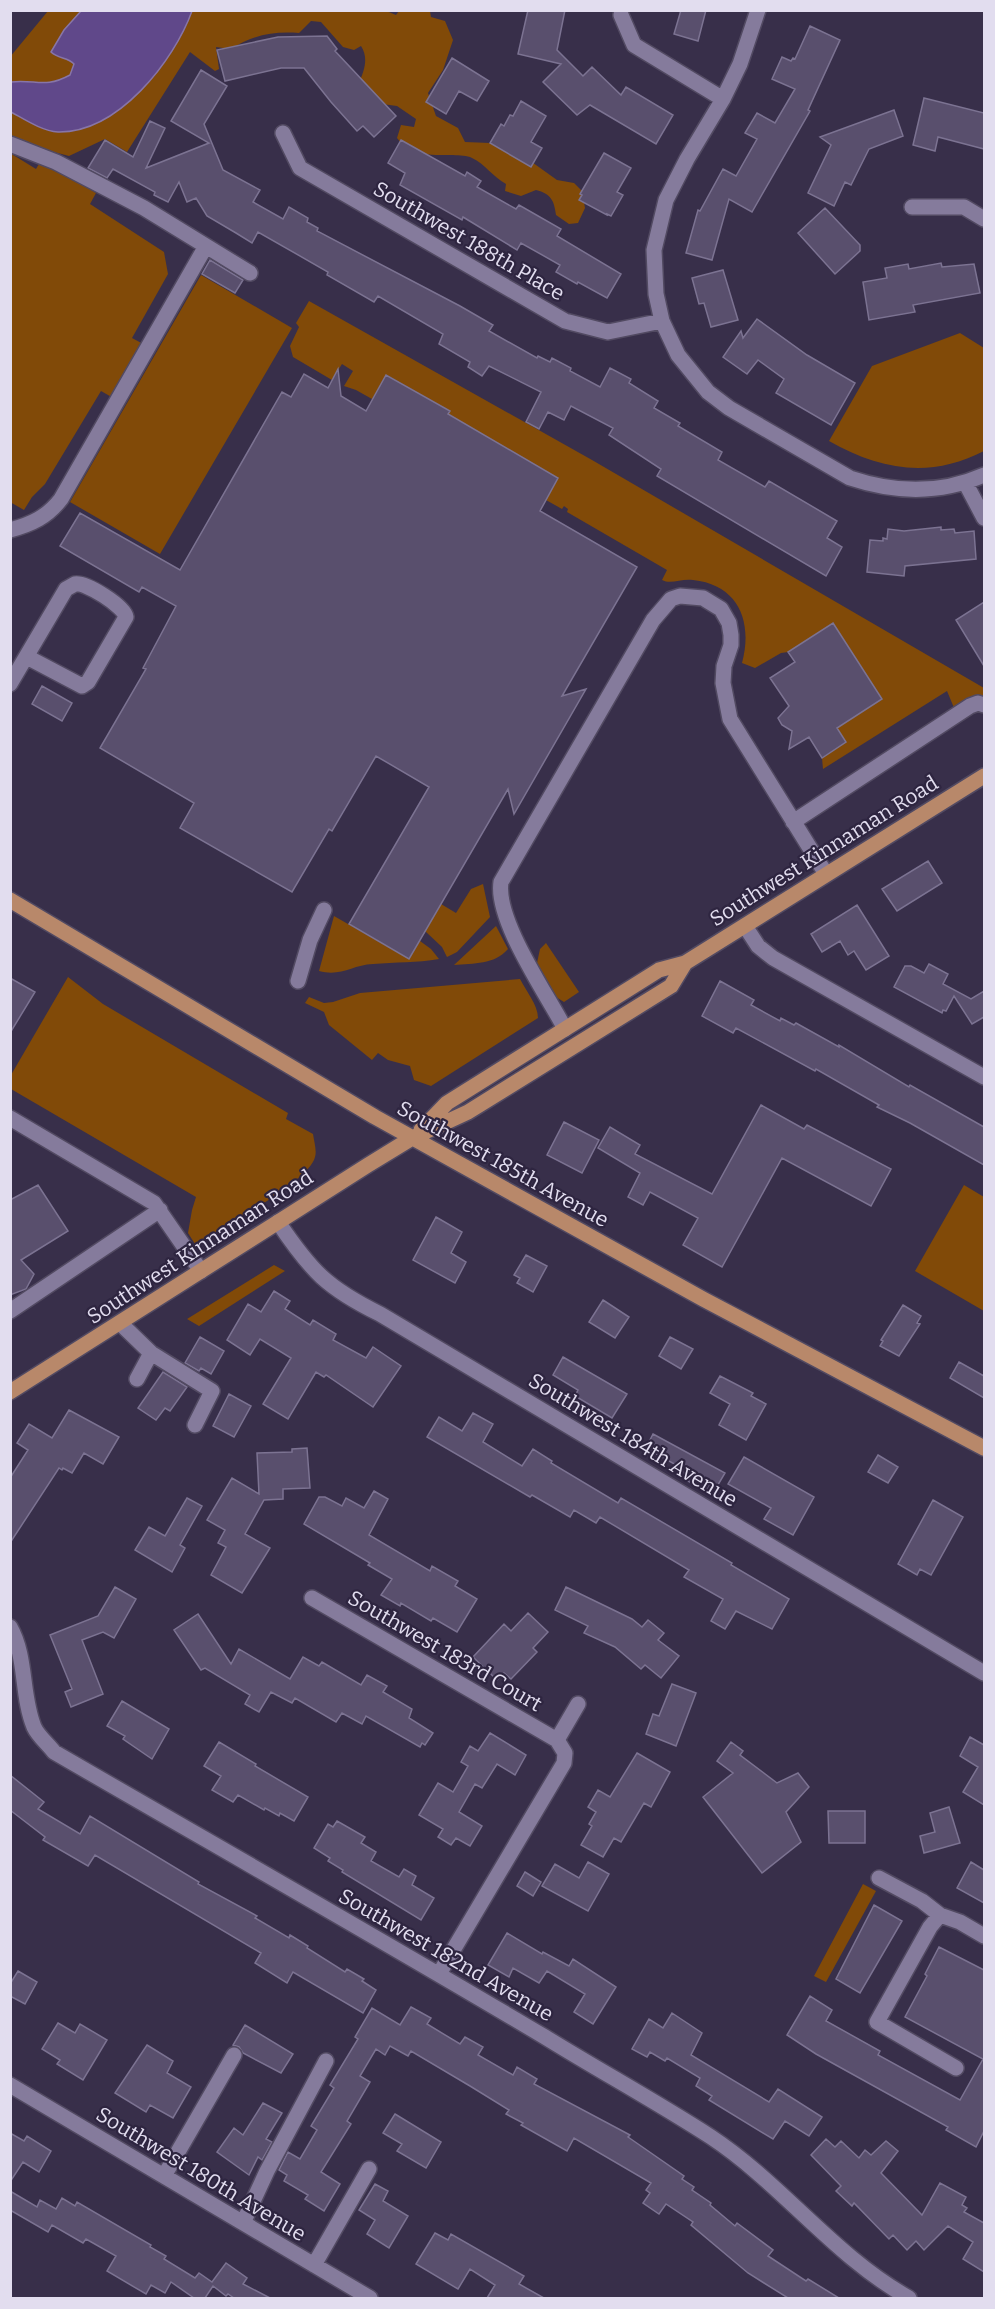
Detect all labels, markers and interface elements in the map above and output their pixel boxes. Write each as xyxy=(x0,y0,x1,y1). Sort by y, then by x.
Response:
street label: Southwest 188th Place xyxy=(369,176,569,306)
street label: Southwest Kinnaman Road xyxy=(705,770,943,932)
street label: Southwest 185th Avenue xyxy=(393,1095,613,1233)
street label: Southwest Kinnaman Road xyxy=(82,1164,318,1330)
street label: Southwest 184th Avenue xyxy=(524,1367,742,1513)
street label: Southwest 183rd Court xyxy=(343,1585,547,1717)
street label: Southwest 182nd Avenue xyxy=(334,1883,558,2027)
street label: Southwest 180th Avenue xyxy=(91,2101,311,2247)

